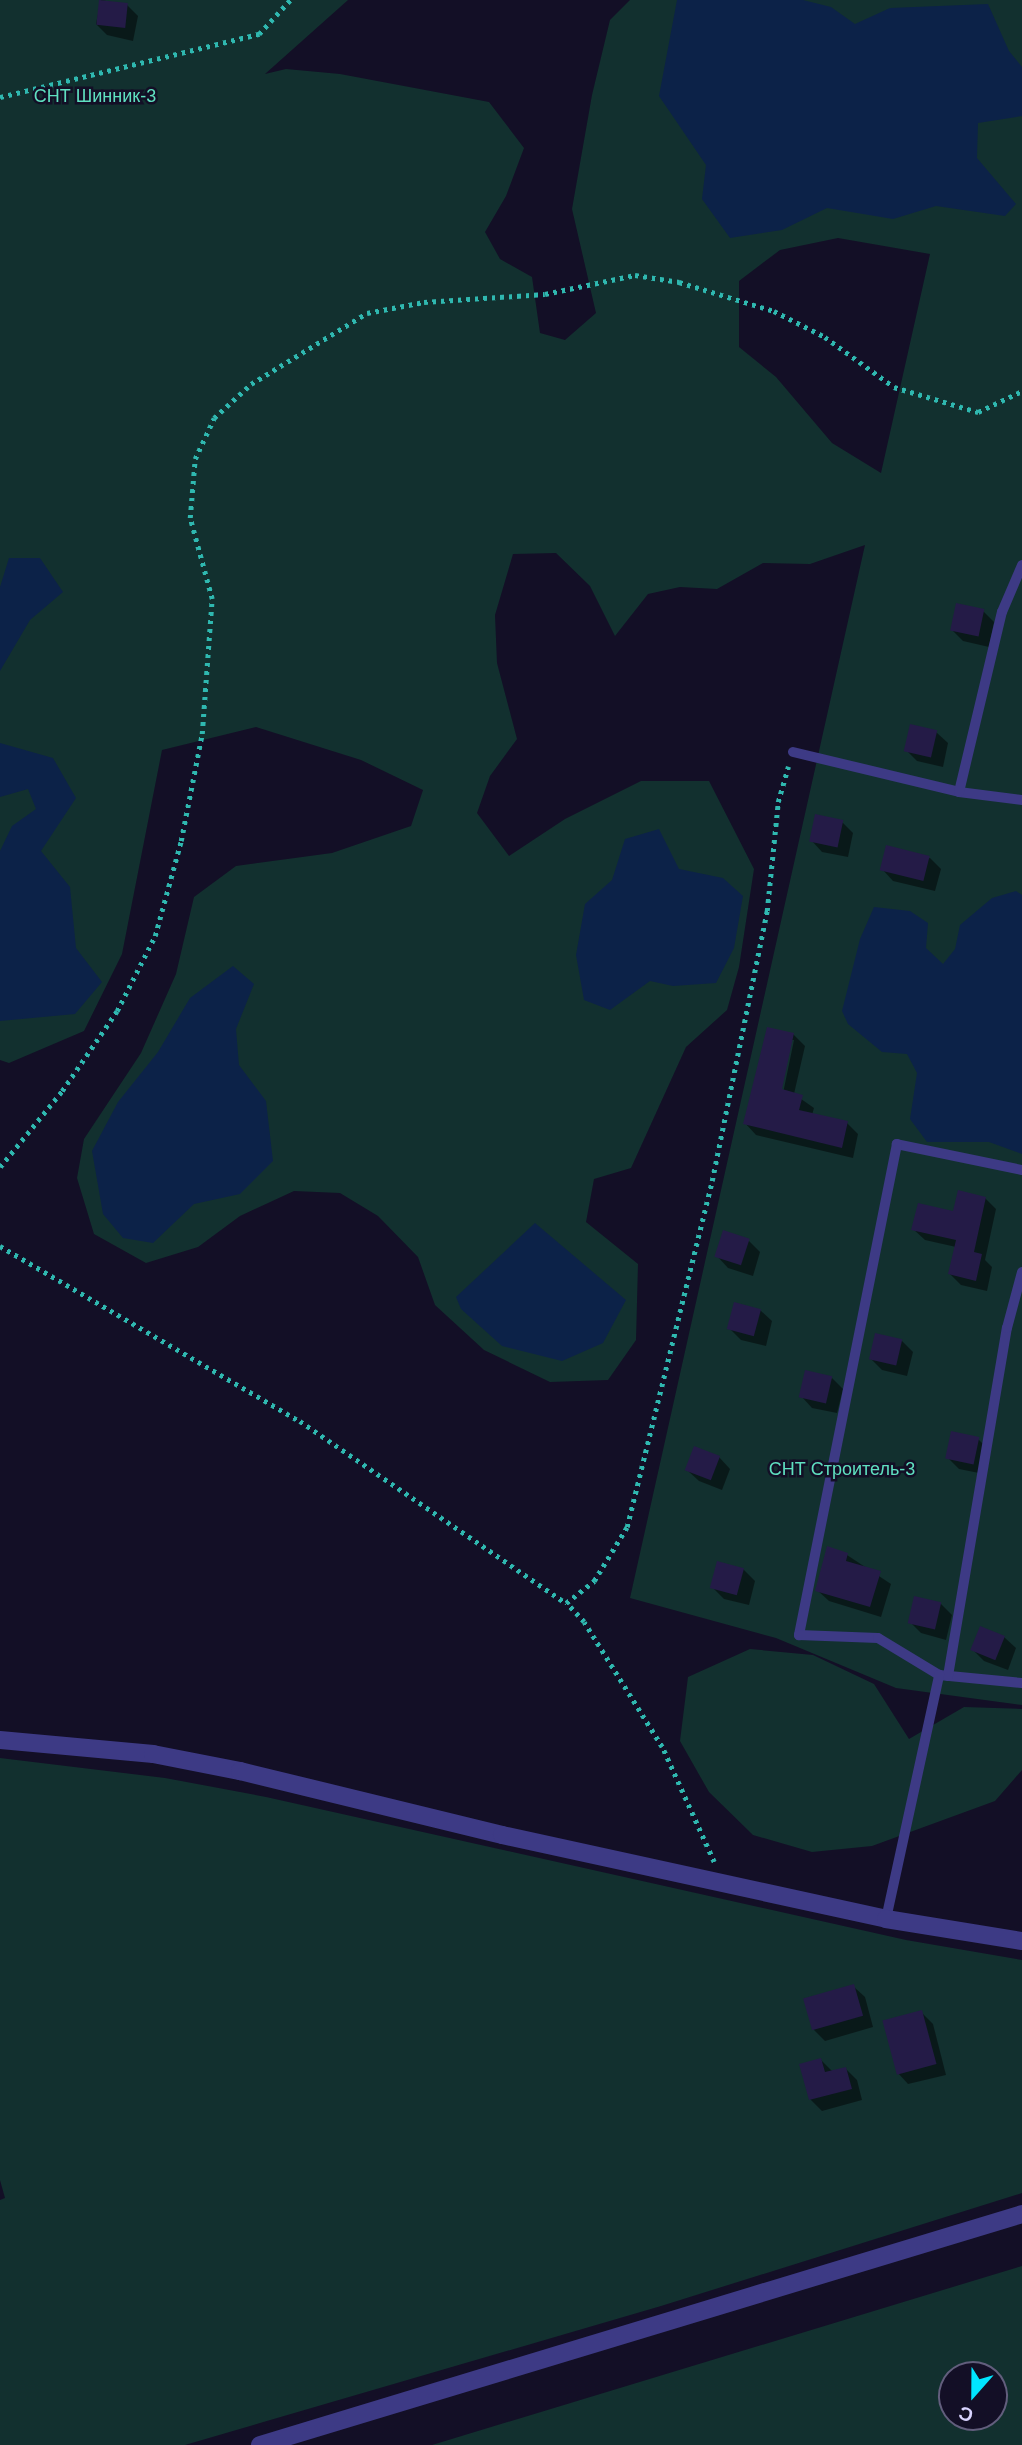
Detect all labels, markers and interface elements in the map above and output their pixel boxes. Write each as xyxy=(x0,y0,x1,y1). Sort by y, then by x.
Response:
park label: СНТ Шинник-3 xyxy=(34,85,156,107)
park label: СНТ Строитель-3 xyxy=(769,1458,915,1480)
north arrow xyxy=(938,2361,1008,2431)
text: С xyxy=(956,2402,976,2426)

